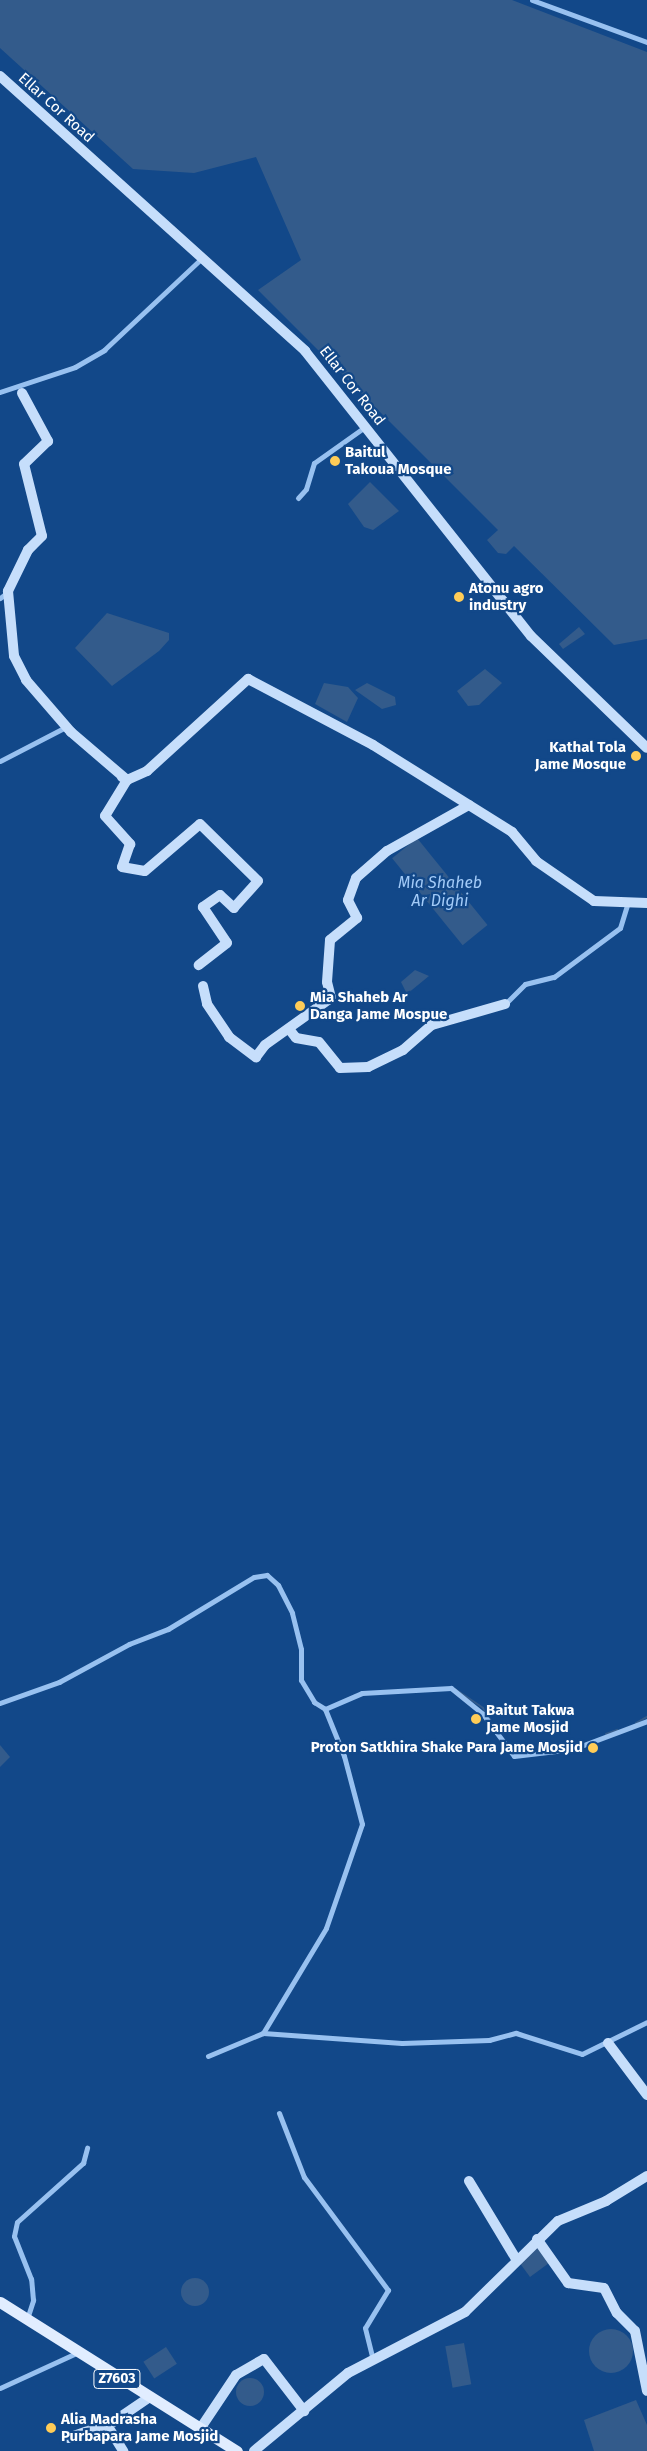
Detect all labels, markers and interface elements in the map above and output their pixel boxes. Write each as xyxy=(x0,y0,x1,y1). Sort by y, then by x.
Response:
street label: Ellar Cor Road xyxy=(14,69,98,147)
street label: Ellar Cor Road xyxy=(315,343,389,429)
place label: Baitul Takoua Mosque xyxy=(345,443,451,478)
marker: Baitul Takoua Mosque xyxy=(329,455,341,467)
place label: Atonu agro industry xyxy=(469,579,544,614)
marker: Atonu agro industry xyxy=(453,591,465,603)
place label: Kathal Tola Jame Mosque xyxy=(535,738,626,773)
marker: Kathal Tola Jame Mosque xyxy=(630,750,642,762)
water label: Mia Shaheb Ar Dighi xyxy=(398,873,482,911)
place label: Mia Shaheb Ar Danga Jame Mospue xyxy=(310,988,447,1023)
marker: Mia Shaheb Ar Danga Jame Mospue xyxy=(294,1000,306,1012)
place label: Baitut Takwa Jame Mosjid xyxy=(486,1701,575,1736)
marker: Baitut Takwa Jame Mosjid xyxy=(470,1713,482,1725)
place label: Proton Satkhira Shake Para Jame Mosjid xyxy=(311,1739,583,1757)
marker: Proton Satkhira Shake Para Jame Mosjid xyxy=(587,1742,599,1754)
road number: Z7603 xyxy=(93,2368,141,2390)
place label: Alia Madrasha Purbapara Jame Mosjid xyxy=(61,2410,218,2445)
marker: Alia Madrasha Purbapara Jame Mosjid xyxy=(45,2422,57,2434)

